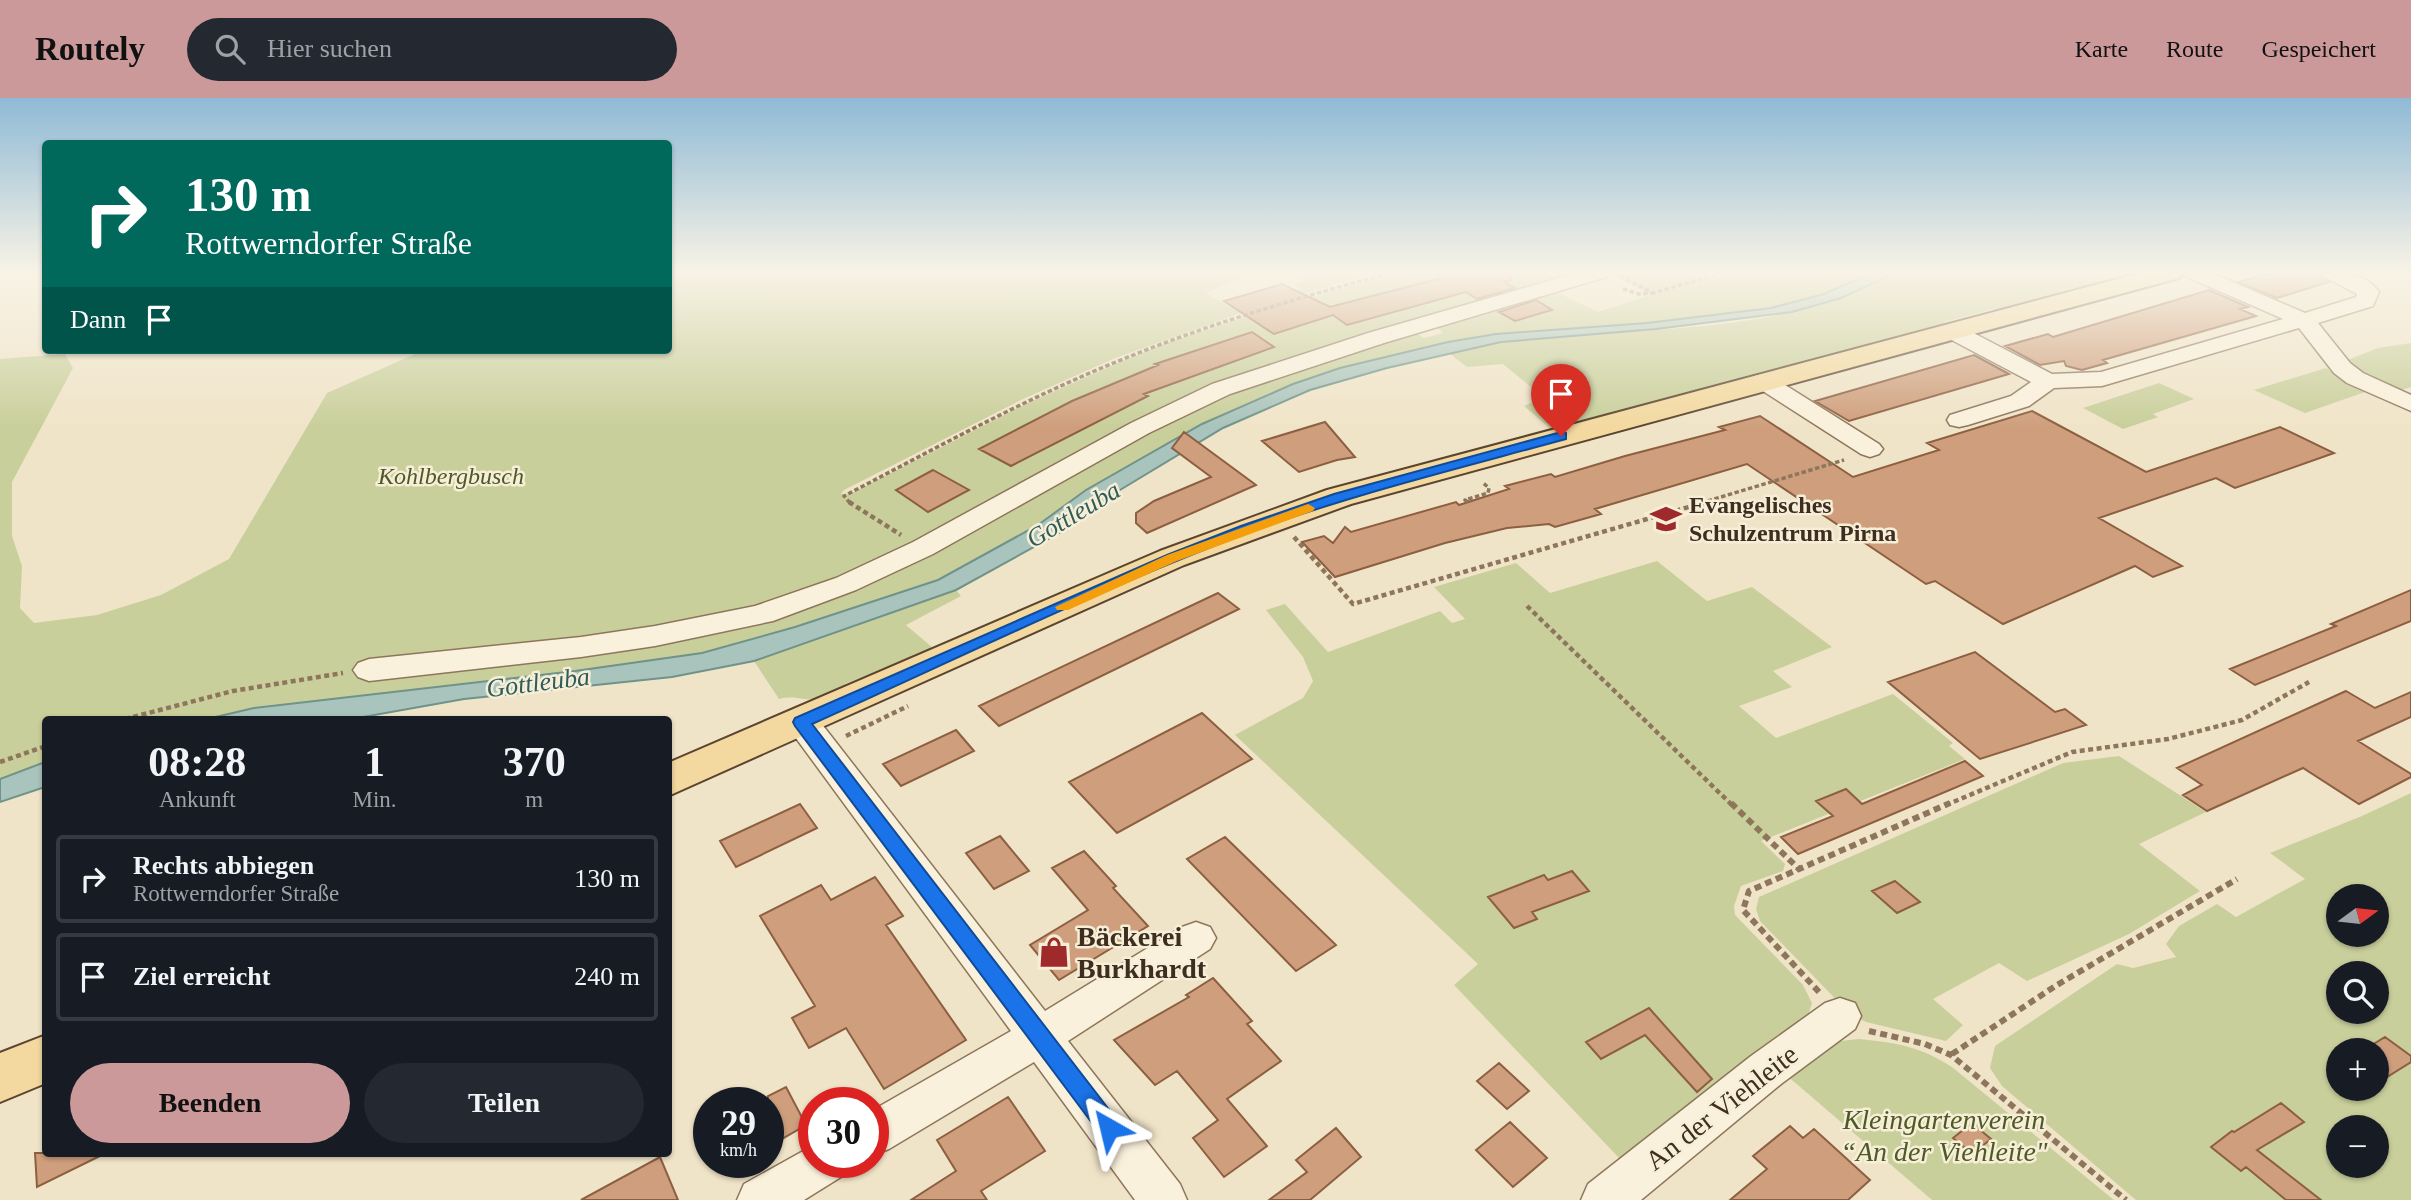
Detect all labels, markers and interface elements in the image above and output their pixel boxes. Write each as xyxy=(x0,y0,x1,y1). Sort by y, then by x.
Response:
search box xyxy=(187,18,677,81)
icon: search xyxy=(211,30,249,68)
text: Routely xyxy=(35,31,145,67)
text: Hier suchen xyxy=(267,34,392,63)
text: Karte xyxy=(2075,36,2128,62)
text: Route xyxy=(2166,36,2223,62)
text: Gespeichert xyxy=(2261,36,2376,62)
text: 130 m xyxy=(185,167,312,222)
icon: right xyxy=(70,168,161,259)
text: Rottwerndorfer Straße xyxy=(185,225,472,261)
icon: arrive xyxy=(140,301,178,339)
text: Dann xyxy=(70,305,126,334)
pin xyxy=(1531,364,1591,436)
icon: arrive xyxy=(1542,375,1580,413)
park label: Kohlbergbusch xyxy=(377,463,524,489)
water label: Gottleuba xyxy=(1021,475,1125,554)
place label: Evangelisches Schulzentrum Pirna xyxy=(1689,492,1896,546)
school or university icon: Evangelisches Schulzentrum Pirna xyxy=(1649,502,1683,536)
water label: Gottleuba xyxy=(485,662,591,703)
text: 08:28 xyxy=(148,739,246,785)
text: 1 xyxy=(364,739,385,785)
text: 370 xyxy=(503,739,566,785)
text: Ankunft xyxy=(159,787,236,812)
text: Min. xyxy=(352,787,397,812)
text: m xyxy=(525,787,543,812)
text: Rechts abbiegen xyxy=(133,851,314,880)
icon: right xyxy=(74,860,112,898)
text: 130 m xyxy=(574,864,640,893)
text: Rottwerndorfer Straße xyxy=(133,881,339,906)
north arrow xyxy=(2326,884,2389,947)
map controls xyxy=(2326,884,2389,1178)
place label: Bäckerei Burkhardt xyxy=(1077,921,1207,984)
shop icon: Bäckerei Burkhardt xyxy=(1037,935,1071,969)
icon: arrive xyxy=(74,958,112,996)
button: search xyxy=(2326,961,2389,1024)
text: Ziel erreicht xyxy=(133,962,270,991)
text: 240 m xyxy=(574,962,640,991)
street label: An der Viehleite xyxy=(1639,1038,1804,1176)
button: + xyxy=(2326,1038,2389,1101)
button: Beenden xyxy=(70,1063,350,1143)
button: Teilen xyxy=(364,1063,644,1143)
speed limit sign: 30 xyxy=(798,1087,889,1178)
position arrow xyxy=(1072,1091,1146,1165)
text: 29 xyxy=(721,1104,756,1143)
park label: Kleingartenverein “An der Viehleite" xyxy=(1840,1104,2048,1167)
button: − xyxy=(2326,1115,2389,1178)
text: km/h xyxy=(720,1140,757,1160)

